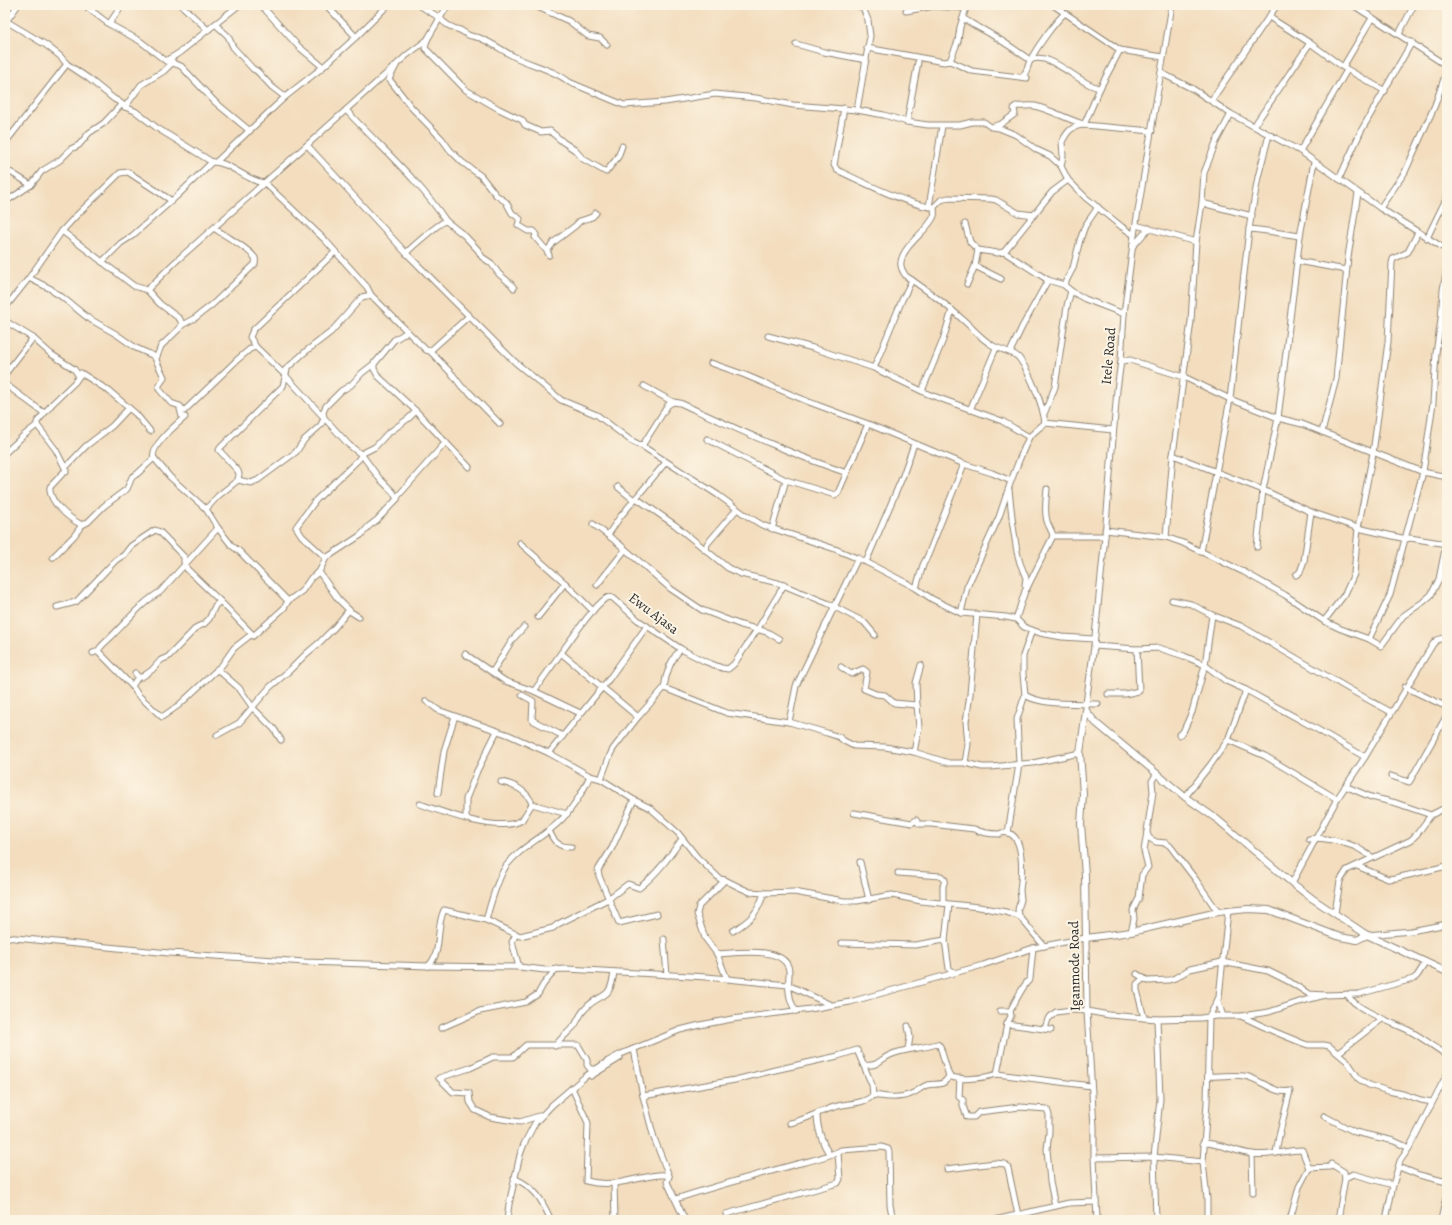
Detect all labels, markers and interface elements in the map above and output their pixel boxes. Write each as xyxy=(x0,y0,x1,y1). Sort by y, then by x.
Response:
street label: Itele Road xyxy=(1097,326,1121,386)
street label: Ewu Ajasa xyxy=(625,588,683,639)
street label: Iganmode Road xyxy=(1064,920,1085,1011)

